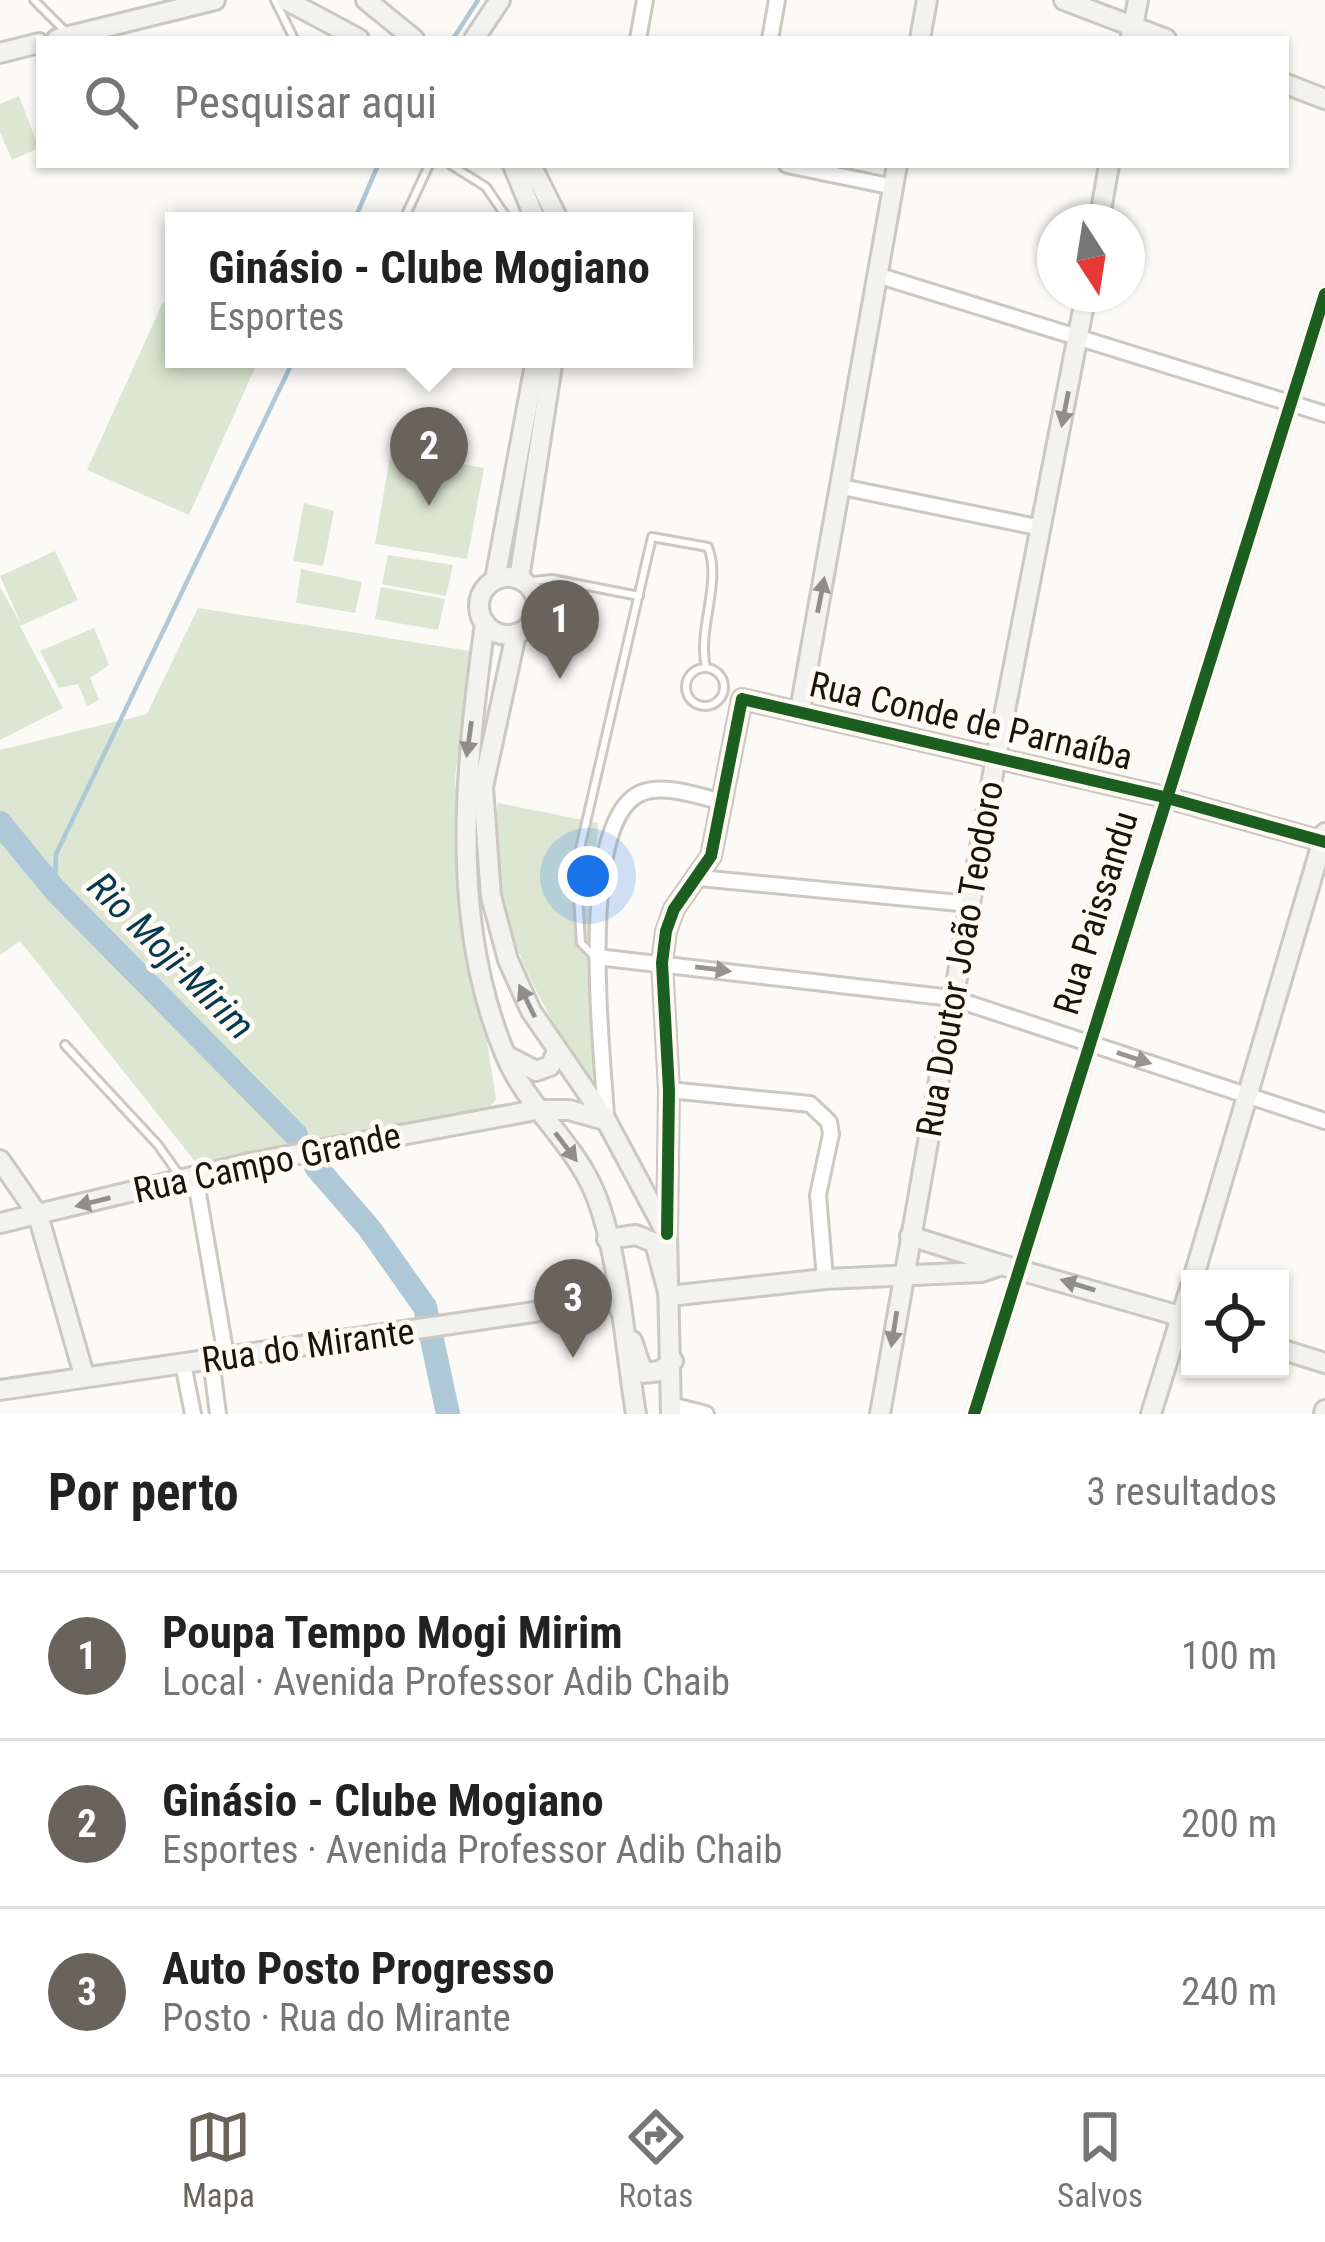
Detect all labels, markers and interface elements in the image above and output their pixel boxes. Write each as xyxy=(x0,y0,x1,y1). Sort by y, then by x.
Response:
search box xyxy=(36,36,1289,168)
icon: search xyxy=(78,69,144,135)
text: Pesquisar aqui xyxy=(174,76,437,129)
north arrow xyxy=(1037,204,1145,312)
popup xyxy=(165,212,693,368)
text: Ginásio - Clube Mogiano xyxy=(208,241,650,294)
text: Esportes xyxy=(208,294,345,340)
one-way arrow xyxy=(1055,391,1074,428)
pin: 2 xyxy=(390,407,468,506)
one-way arrow xyxy=(812,576,831,614)
pin: 1 xyxy=(521,580,599,679)
street label: Rua Conde de Parnaíba xyxy=(805,663,1137,779)
one-way arrow xyxy=(459,720,478,758)
street label: Rua Doutor João Teodoro xyxy=(908,778,1012,1140)
street label: Rua Paissandu xyxy=(1045,806,1147,1020)
your location xyxy=(558,846,618,906)
water label: Rio Moji-Mirim xyxy=(78,863,264,1049)
one-way arrow xyxy=(695,960,732,979)
one-way arrow xyxy=(518,983,538,1018)
one-way arrow xyxy=(1116,1050,1153,1069)
street label: Rua Campo Grande xyxy=(130,1114,404,1212)
one-way arrow xyxy=(554,1131,578,1163)
one-way arrow xyxy=(74,1193,111,1212)
pin: 3 xyxy=(534,1259,612,1358)
map controls xyxy=(1181,1270,1289,1378)
button: locate xyxy=(1181,1270,1289,1378)
one-way arrow xyxy=(1059,1275,1096,1293)
street label: Rua do Mirante xyxy=(199,1310,417,1382)
one-way arrow xyxy=(884,1311,903,1348)
text: Por perto xyxy=(48,1463,239,1522)
text: 3 resultados xyxy=(1086,1469,1277,1515)
text: Poupa Tempo Mogi Mirim xyxy=(162,1606,623,1659)
text: 1 xyxy=(77,1633,97,1679)
text: 100 m xyxy=(1181,1633,1277,1679)
text: Local · Avenida Professor Adib Chaib xyxy=(162,1659,730,1705)
text: Ginásio - Clube Mogiano xyxy=(162,1774,604,1827)
text: 2 xyxy=(77,1801,97,1847)
text: 200 m xyxy=(1181,1801,1277,1847)
text: Esportes · Avenida Professor Adib Chaib xyxy=(162,1827,783,1873)
text: Auto Posto Progresso xyxy=(162,1942,555,1995)
text: 3 xyxy=(77,1969,97,2015)
text: 240 m xyxy=(1181,1969,1277,2015)
text: Posto · Rua do Mirante xyxy=(162,1995,511,2041)
tab: Mapa xyxy=(182,2104,255,2215)
tab: Rotas xyxy=(619,2104,693,2215)
tab: Salvos xyxy=(1057,2104,1143,2215)

